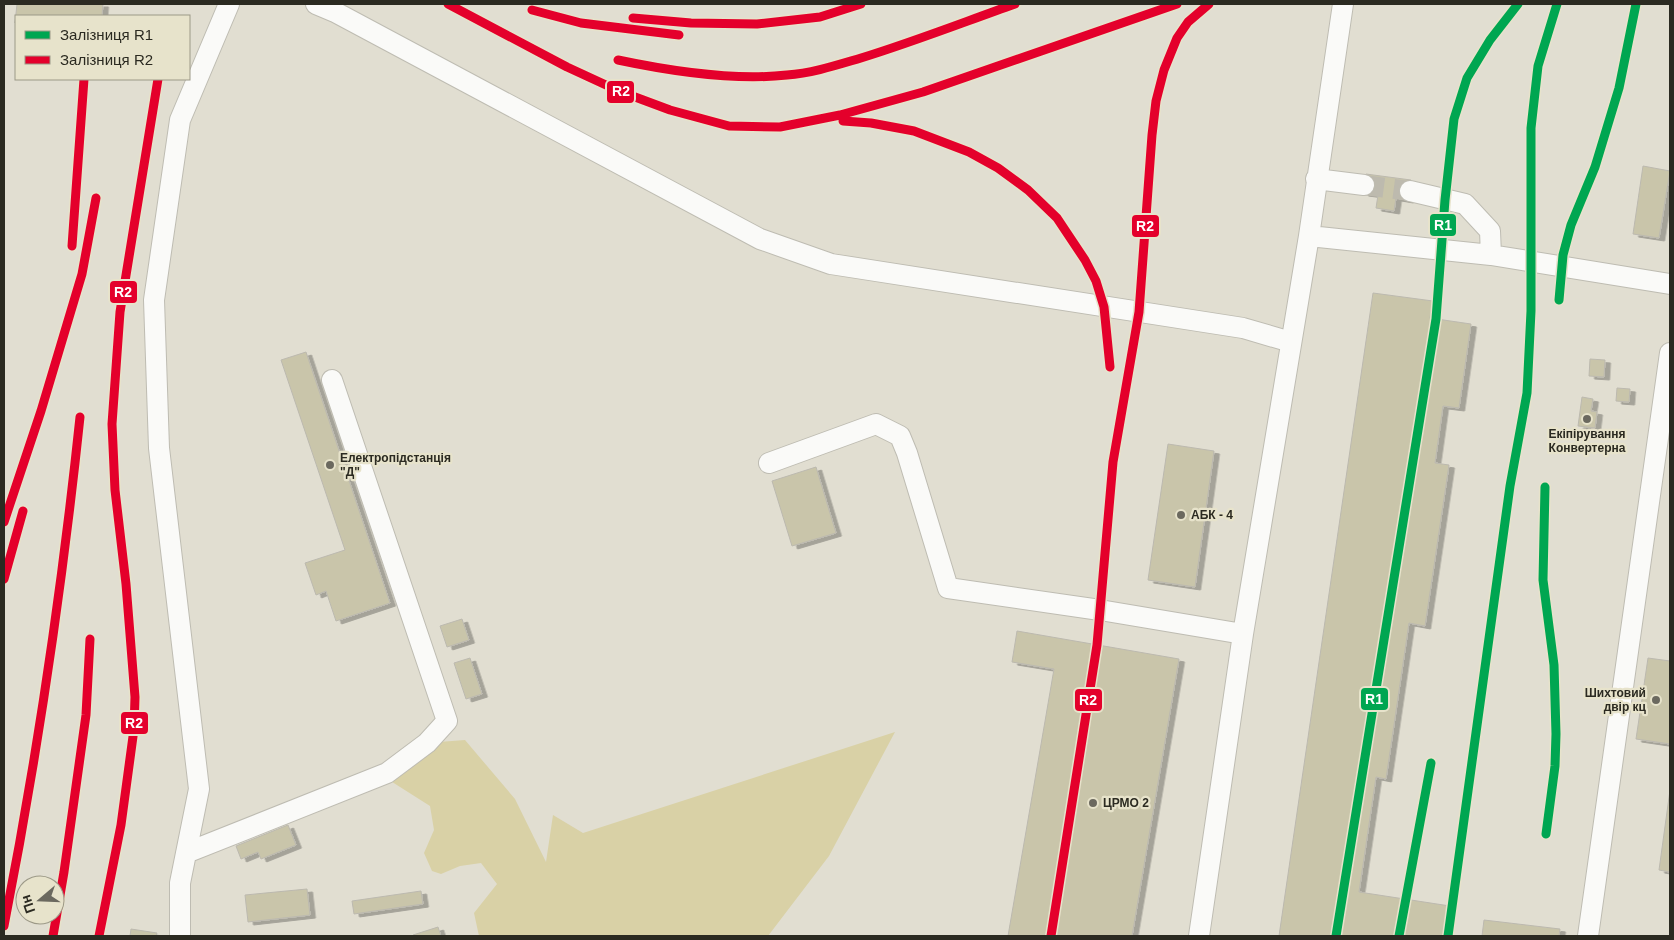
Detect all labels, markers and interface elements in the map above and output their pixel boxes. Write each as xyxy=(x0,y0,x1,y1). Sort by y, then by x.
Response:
legend xyxy=(15,15,190,80)
text: Залізниця R1 xyxy=(60,26,153,43)
text: Залізниця R2 xyxy=(60,51,153,68)
line badge: R2 xyxy=(606,80,635,104)
text: R2 xyxy=(612,83,630,99)
line badge: R1 xyxy=(1429,213,1457,237)
line badge: R2 xyxy=(1131,214,1160,238)
text: R1 xyxy=(1434,217,1452,233)
text: R2 xyxy=(1136,218,1154,234)
line badge: R2 xyxy=(109,280,138,304)
text: R2 xyxy=(114,284,132,300)
marker: Екіпірування Конвертерна xyxy=(1581,413,1593,425)
place label: Екіпірування Конвертерна xyxy=(1548,427,1626,455)
place label: Електропідстанція "Д" xyxy=(340,451,451,479)
marker: Електропідстанція "Д" xyxy=(324,459,336,471)
place label: АБК - 4 xyxy=(1191,508,1233,522)
marker: АБК - 4 xyxy=(1175,509,1187,521)
place label: Шихтовий двір кц xyxy=(1585,686,1647,714)
line badge: R1 xyxy=(1360,687,1389,711)
line badge: R2 xyxy=(1074,688,1103,712)
text: R1 xyxy=(1365,691,1383,707)
text: R2 xyxy=(1079,692,1097,708)
marker: Шихтовий двір кц xyxy=(1650,694,1662,706)
line badge: R2 xyxy=(120,711,149,735)
text: R2 xyxy=(125,715,143,731)
place label: ЦРМО 2 xyxy=(1103,796,1149,810)
marker: ЦРМО 2 xyxy=(1087,797,1099,809)
north arrow xyxy=(15,875,65,925)
text: Пн xyxy=(17,893,38,916)

